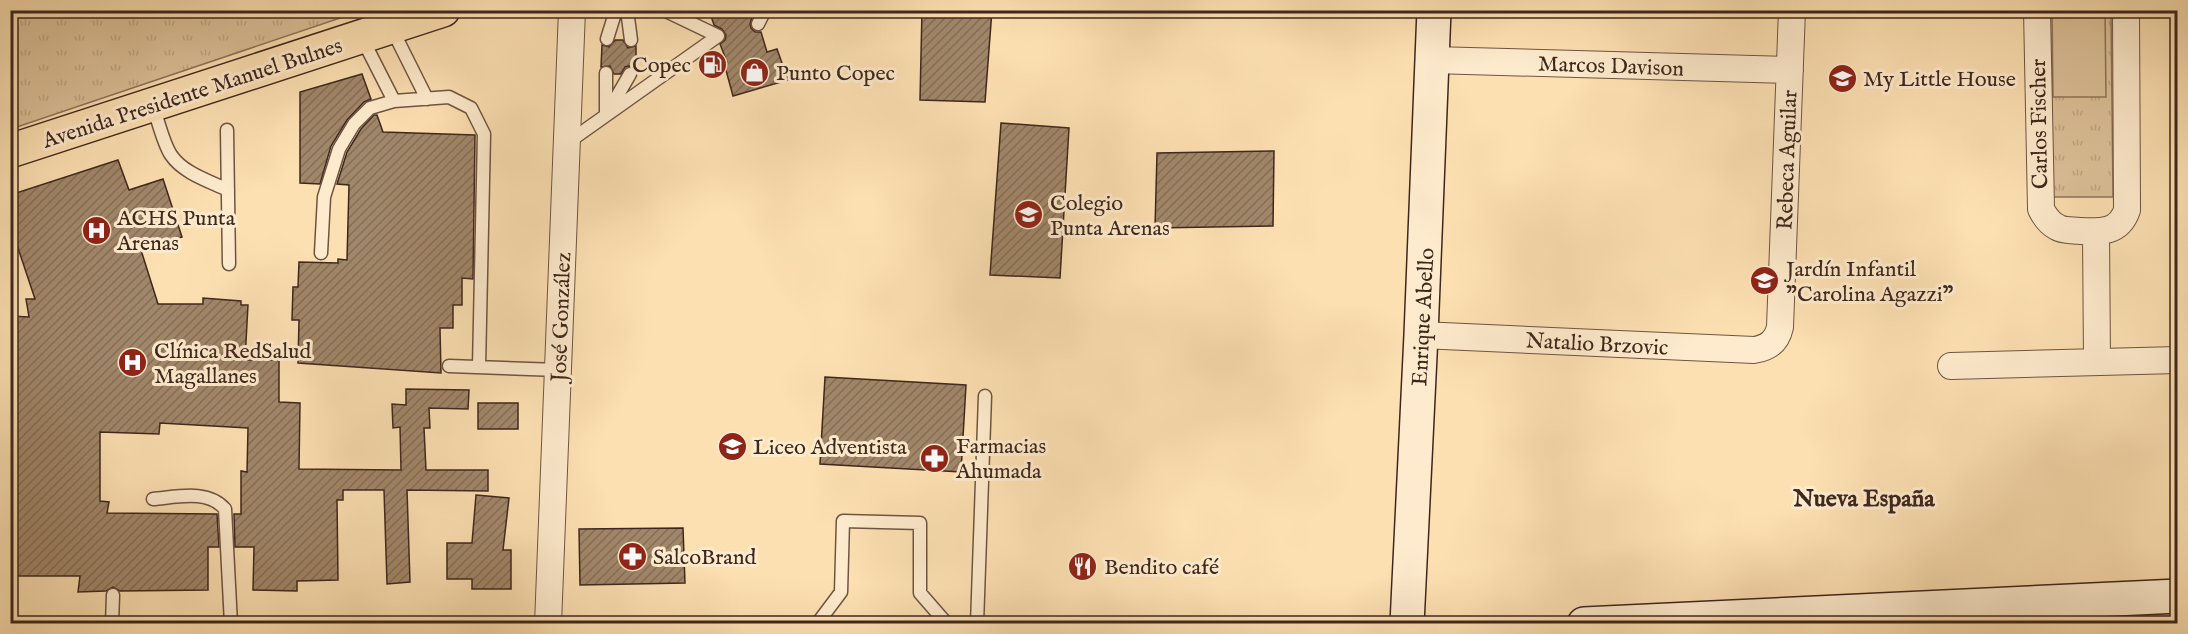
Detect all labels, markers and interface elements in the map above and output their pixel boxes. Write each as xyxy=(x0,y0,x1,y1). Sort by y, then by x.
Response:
street label: Avenida Presidente Manuel Bulnes xyxy=(38,32,346,156)
fuel station icon: Copec xyxy=(696,48,728,80)
street label: Marcos Davison xyxy=(1538,50,1685,84)
place label: Copec xyxy=(632,52,691,80)
shop icon: Punto Copec xyxy=(739,56,771,88)
street label: Carlos Fischer xyxy=(2025,59,2055,189)
place label: Punto Copec xyxy=(776,60,895,88)
school or university icon: My Little House xyxy=(1826,62,1858,94)
place label: My Little House xyxy=(1863,66,2016,94)
street label: Rebeca Aguilar xyxy=(1772,90,1804,231)
place label: Colegio Punta Arenas xyxy=(1050,190,1170,243)
school or university icon: Colegio Punta Arenas xyxy=(1013,199,1045,231)
place label: ACHS Punta Arenas xyxy=(116,205,236,258)
hospital icon: ACHS Punta Arenas xyxy=(80,214,112,246)
street label: Enrique Abello xyxy=(1406,247,1442,387)
street label: José González xyxy=(546,252,578,385)
place label: Jardín Infantil "Carolina Agazzi" xyxy=(1783,256,1954,309)
school or university icon: Jardín Infantil "Carolina Agazzi" xyxy=(1749,265,1781,297)
street label: Natalio Brzovic xyxy=(1525,327,1669,363)
place label: Clínica RedSalud Magallanes xyxy=(154,338,311,391)
hospital icon: Clínica RedSalud Magallanes xyxy=(117,347,149,379)
school or university icon: Liceo Adventista xyxy=(716,430,748,462)
place label: Farmacias Ahumada xyxy=(955,433,1046,486)
place label: Liceo Adventista xyxy=(753,434,907,462)
pharmacy icon: Farmacias Ahumada xyxy=(919,442,951,474)
district label: Nueva España xyxy=(1792,484,1935,515)
pharmacy icon: SalcoBrand xyxy=(616,540,648,572)
place label: SalcoBrand xyxy=(653,544,757,572)
restaurant icon: Bendito café xyxy=(1067,550,1099,582)
place label: Bendito café xyxy=(1104,554,1219,582)

